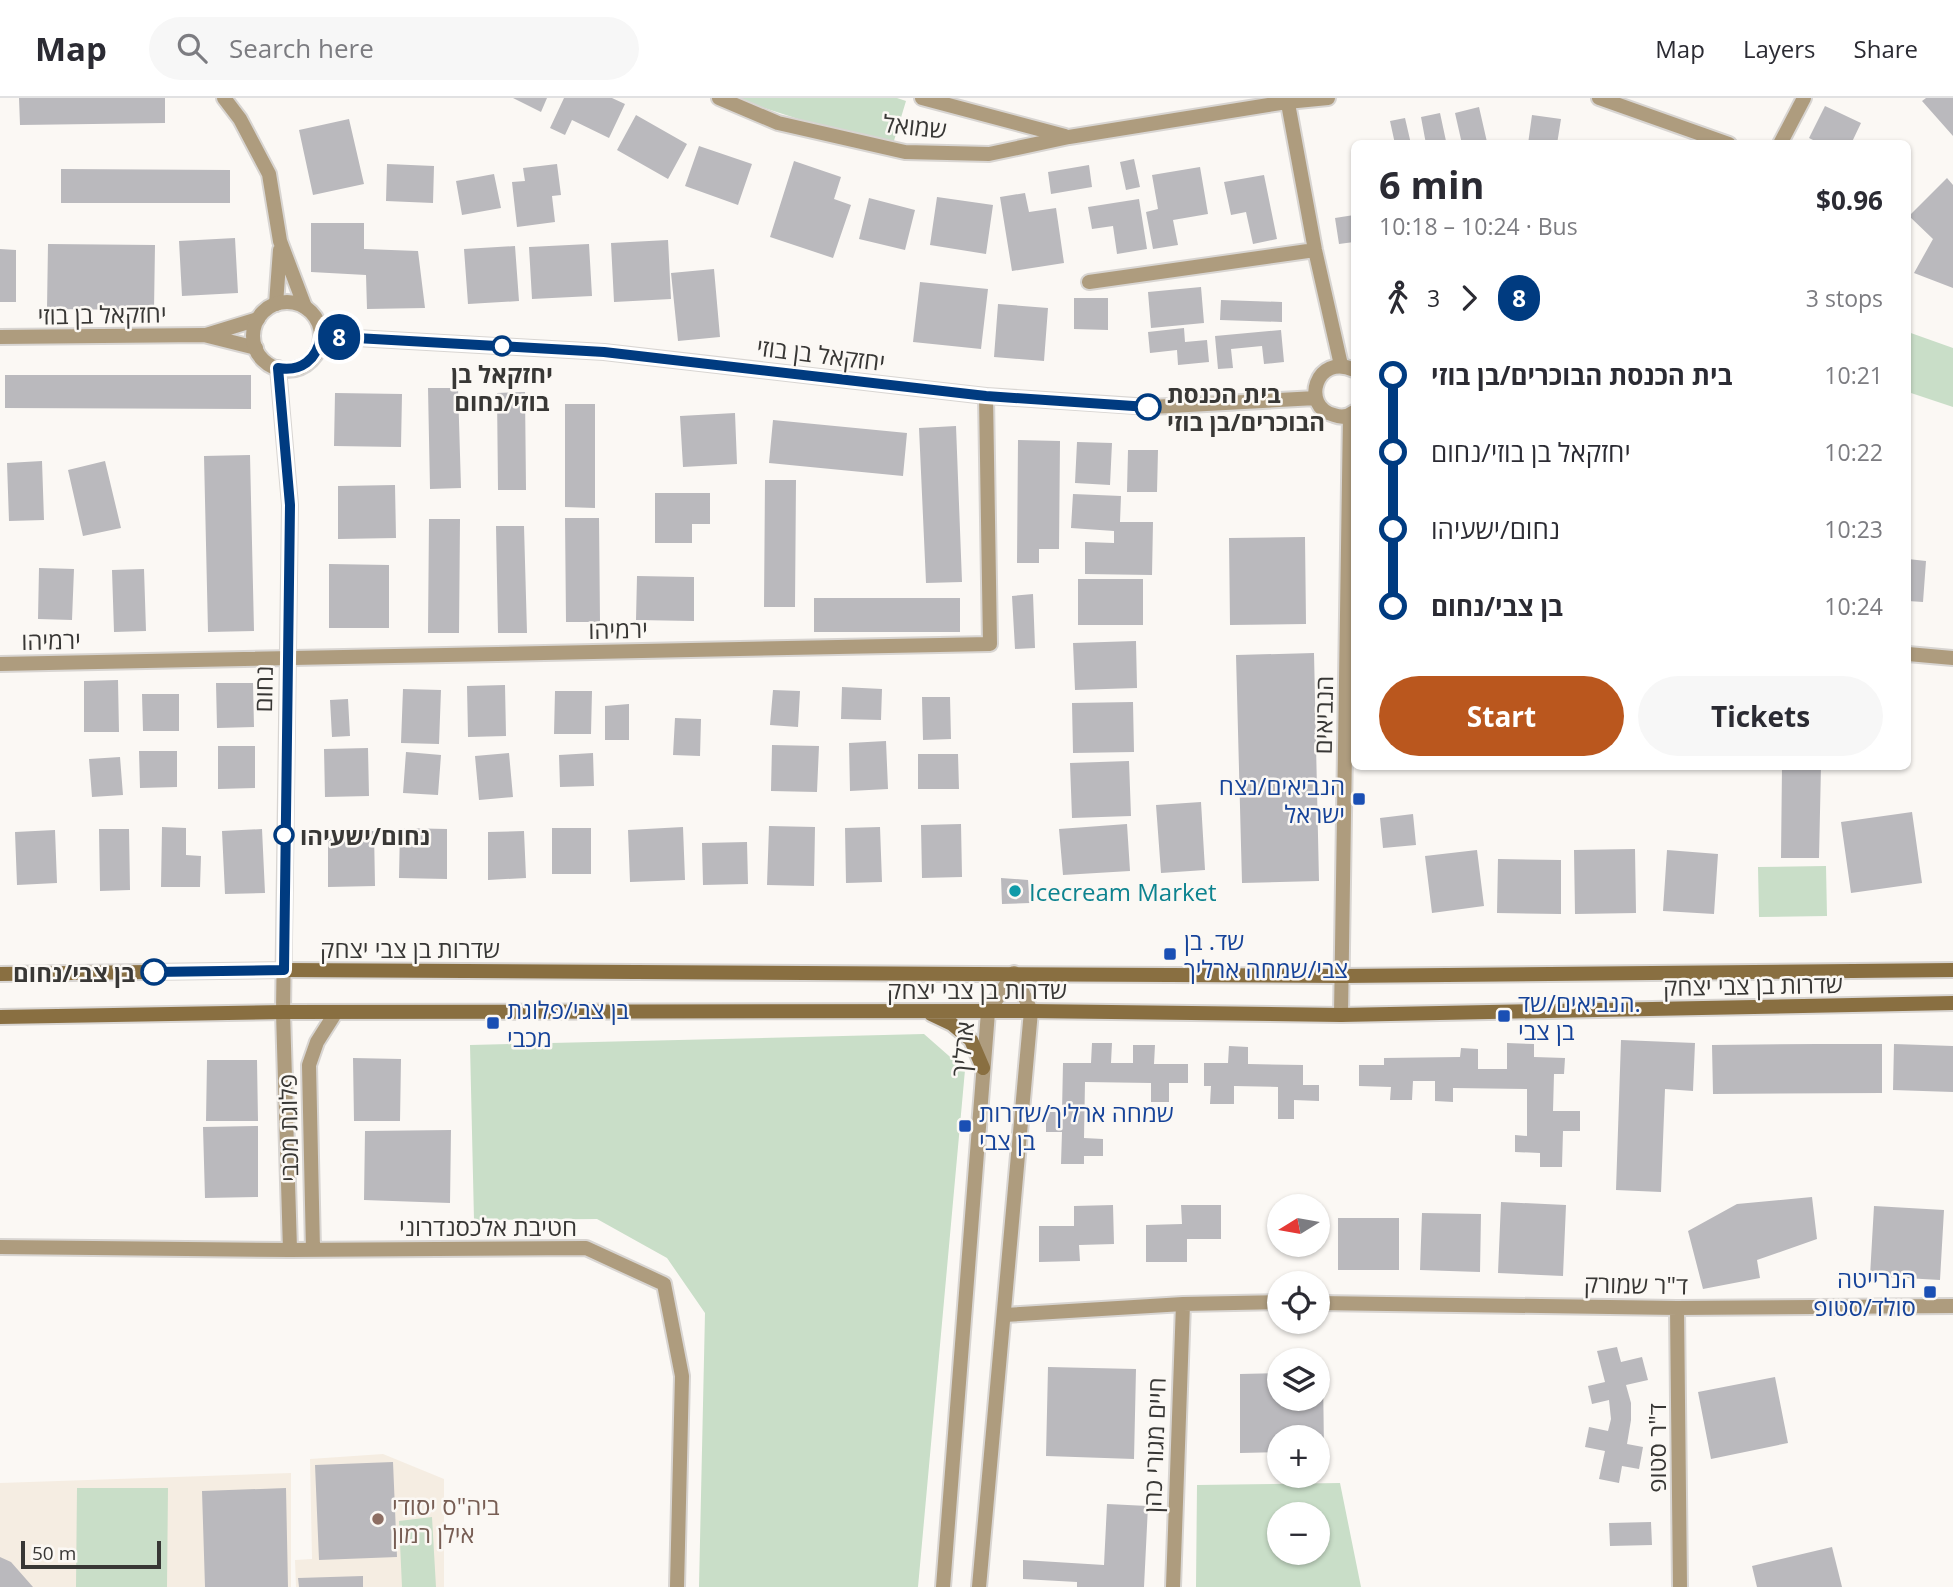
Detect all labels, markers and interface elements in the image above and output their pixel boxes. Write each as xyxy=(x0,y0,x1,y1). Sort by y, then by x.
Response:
search box xyxy=(149,17,639,80)
text: Map xyxy=(35,26,107,71)
icon: search xyxy=(173,29,211,67)
text: Search here xyxy=(229,30,374,66)
text: Map xyxy=(1655,32,1705,65)
text: Layers xyxy=(1743,32,1816,65)
text: Share xyxy=(1854,32,1918,65)
street label: שמואל xyxy=(882,106,948,146)
text: 6 min xyxy=(1379,158,1484,210)
text: $0.96 xyxy=(1816,182,1883,218)
text: 10:18 – 10:24 · Bus xyxy=(1379,210,1578,242)
icon: walk xyxy=(1379,279,1417,317)
icon: forward xyxy=(1450,279,1488,317)
text: 8 xyxy=(1512,281,1526,314)
text: 3 xyxy=(1427,282,1440,314)
text: 3 stops xyxy=(1806,282,1883,314)
street label: יחזקאל בן בוזי xyxy=(37,296,167,332)
line badge: 8 xyxy=(316,314,362,360)
text: 8 xyxy=(332,320,346,353)
street label: יחזקאל בן בוזי xyxy=(755,330,887,378)
marker: יחזקאל בן בוזי/נחום xyxy=(492,336,512,356)
place label: יחזקאל בן בוזי/נחום xyxy=(451,357,553,418)
text: בית הכנסת הבוכרים/בן בוזי xyxy=(1431,357,1732,393)
text: 10:21 xyxy=(1824,359,1883,391)
place label: בית הכנסת הבוכרים/בן בוזי xyxy=(1167,377,1325,438)
marker: בית הכנסת הבוכרים/בן בוזי xyxy=(1135,394,1161,420)
text: יחזקאל בן בוזי/נחום xyxy=(1431,434,1631,470)
text: 10:22 xyxy=(1824,436,1883,468)
text: נחום/ישעיהו xyxy=(1431,511,1560,547)
text: 10:23 xyxy=(1824,513,1883,545)
text: בן צבי/נחום xyxy=(1431,588,1563,624)
text: 10:24 xyxy=(1824,590,1883,622)
street label: ירמיהו xyxy=(588,612,648,646)
street label: ירמיהו xyxy=(21,623,81,657)
street label: נחום xyxy=(246,665,280,713)
street label: הנביאים xyxy=(1306,675,1340,755)
button: Start xyxy=(1379,676,1624,756)
button: Tickets xyxy=(1638,676,1883,756)
place label: הנביאים/נצח ישראל xyxy=(1219,769,1345,830)
marker: הנביאים/נצח ישראל xyxy=(1351,791,1367,807)
place label: נחום/ישעיהו xyxy=(300,819,430,852)
marker: נחום/ישעיהו xyxy=(274,825,294,845)
place label: Icecream Market xyxy=(1029,875,1217,908)
marker: Icecream Market xyxy=(1007,883,1023,899)
place label: שד. בן צבי/שמחה ארליך xyxy=(1184,924,1348,985)
street label: שדרות בן צבי יצחק xyxy=(320,932,500,965)
marker: שד. בן צבי/שמחה ארליך xyxy=(1162,946,1178,962)
place label: בן צבי/נחום xyxy=(13,956,135,989)
marker: בן צבי/נחום xyxy=(141,959,167,985)
street label: שדרות בן צבי יצחק xyxy=(1663,967,1843,1003)
street label: שדרות בן צבי יצחק xyxy=(887,973,1067,1006)
place label: הנביאים/שד. בן צבי xyxy=(1518,986,1641,1047)
place label: בן צבי/פלוגת מכבי xyxy=(507,993,630,1054)
marker: הנביאים/שד. בן צבי xyxy=(1496,1008,1512,1024)
marker: בן צבי/פלוגת מכבי xyxy=(485,1015,501,1031)
street label: ארליך xyxy=(943,1020,981,1078)
street label: פלוגת מכבי xyxy=(271,1074,305,1182)
place label: שמחה ארליך/שדרות בן צבי xyxy=(979,1096,1174,1157)
marker: שמחה ארליך/שדרות בן צבי xyxy=(957,1118,973,1134)
north arrow xyxy=(1267,1194,1330,1256)
map controls xyxy=(1267,1194,1330,1565)
street label: חטיבת אלכסנדרוני xyxy=(399,1210,577,1243)
place label: הנרייטה סולד/סטופ xyxy=(1813,1262,1916,1323)
street label: ד"ר שמורק xyxy=(1584,1267,1688,1301)
button: locate xyxy=(1267,1271,1330,1334)
marker: הנרייטה סולד/סטופ xyxy=(1922,1284,1938,1300)
button: layers xyxy=(1267,1348,1330,1411)
street label: חיים מגורי כהן xyxy=(1135,1377,1173,1513)
street label: ד"ר סטופ xyxy=(1640,1403,1673,1493)
button: + xyxy=(1267,1425,1330,1488)
place label: ביה"ס יסודי אילן רמון xyxy=(392,1489,500,1550)
button: − xyxy=(1267,1502,1330,1565)
marker: ביה"ס יסודי אילן רמון xyxy=(370,1511,386,1527)
scale bar xyxy=(21,1538,161,1570)
text: 50 m xyxy=(32,1540,76,1566)

